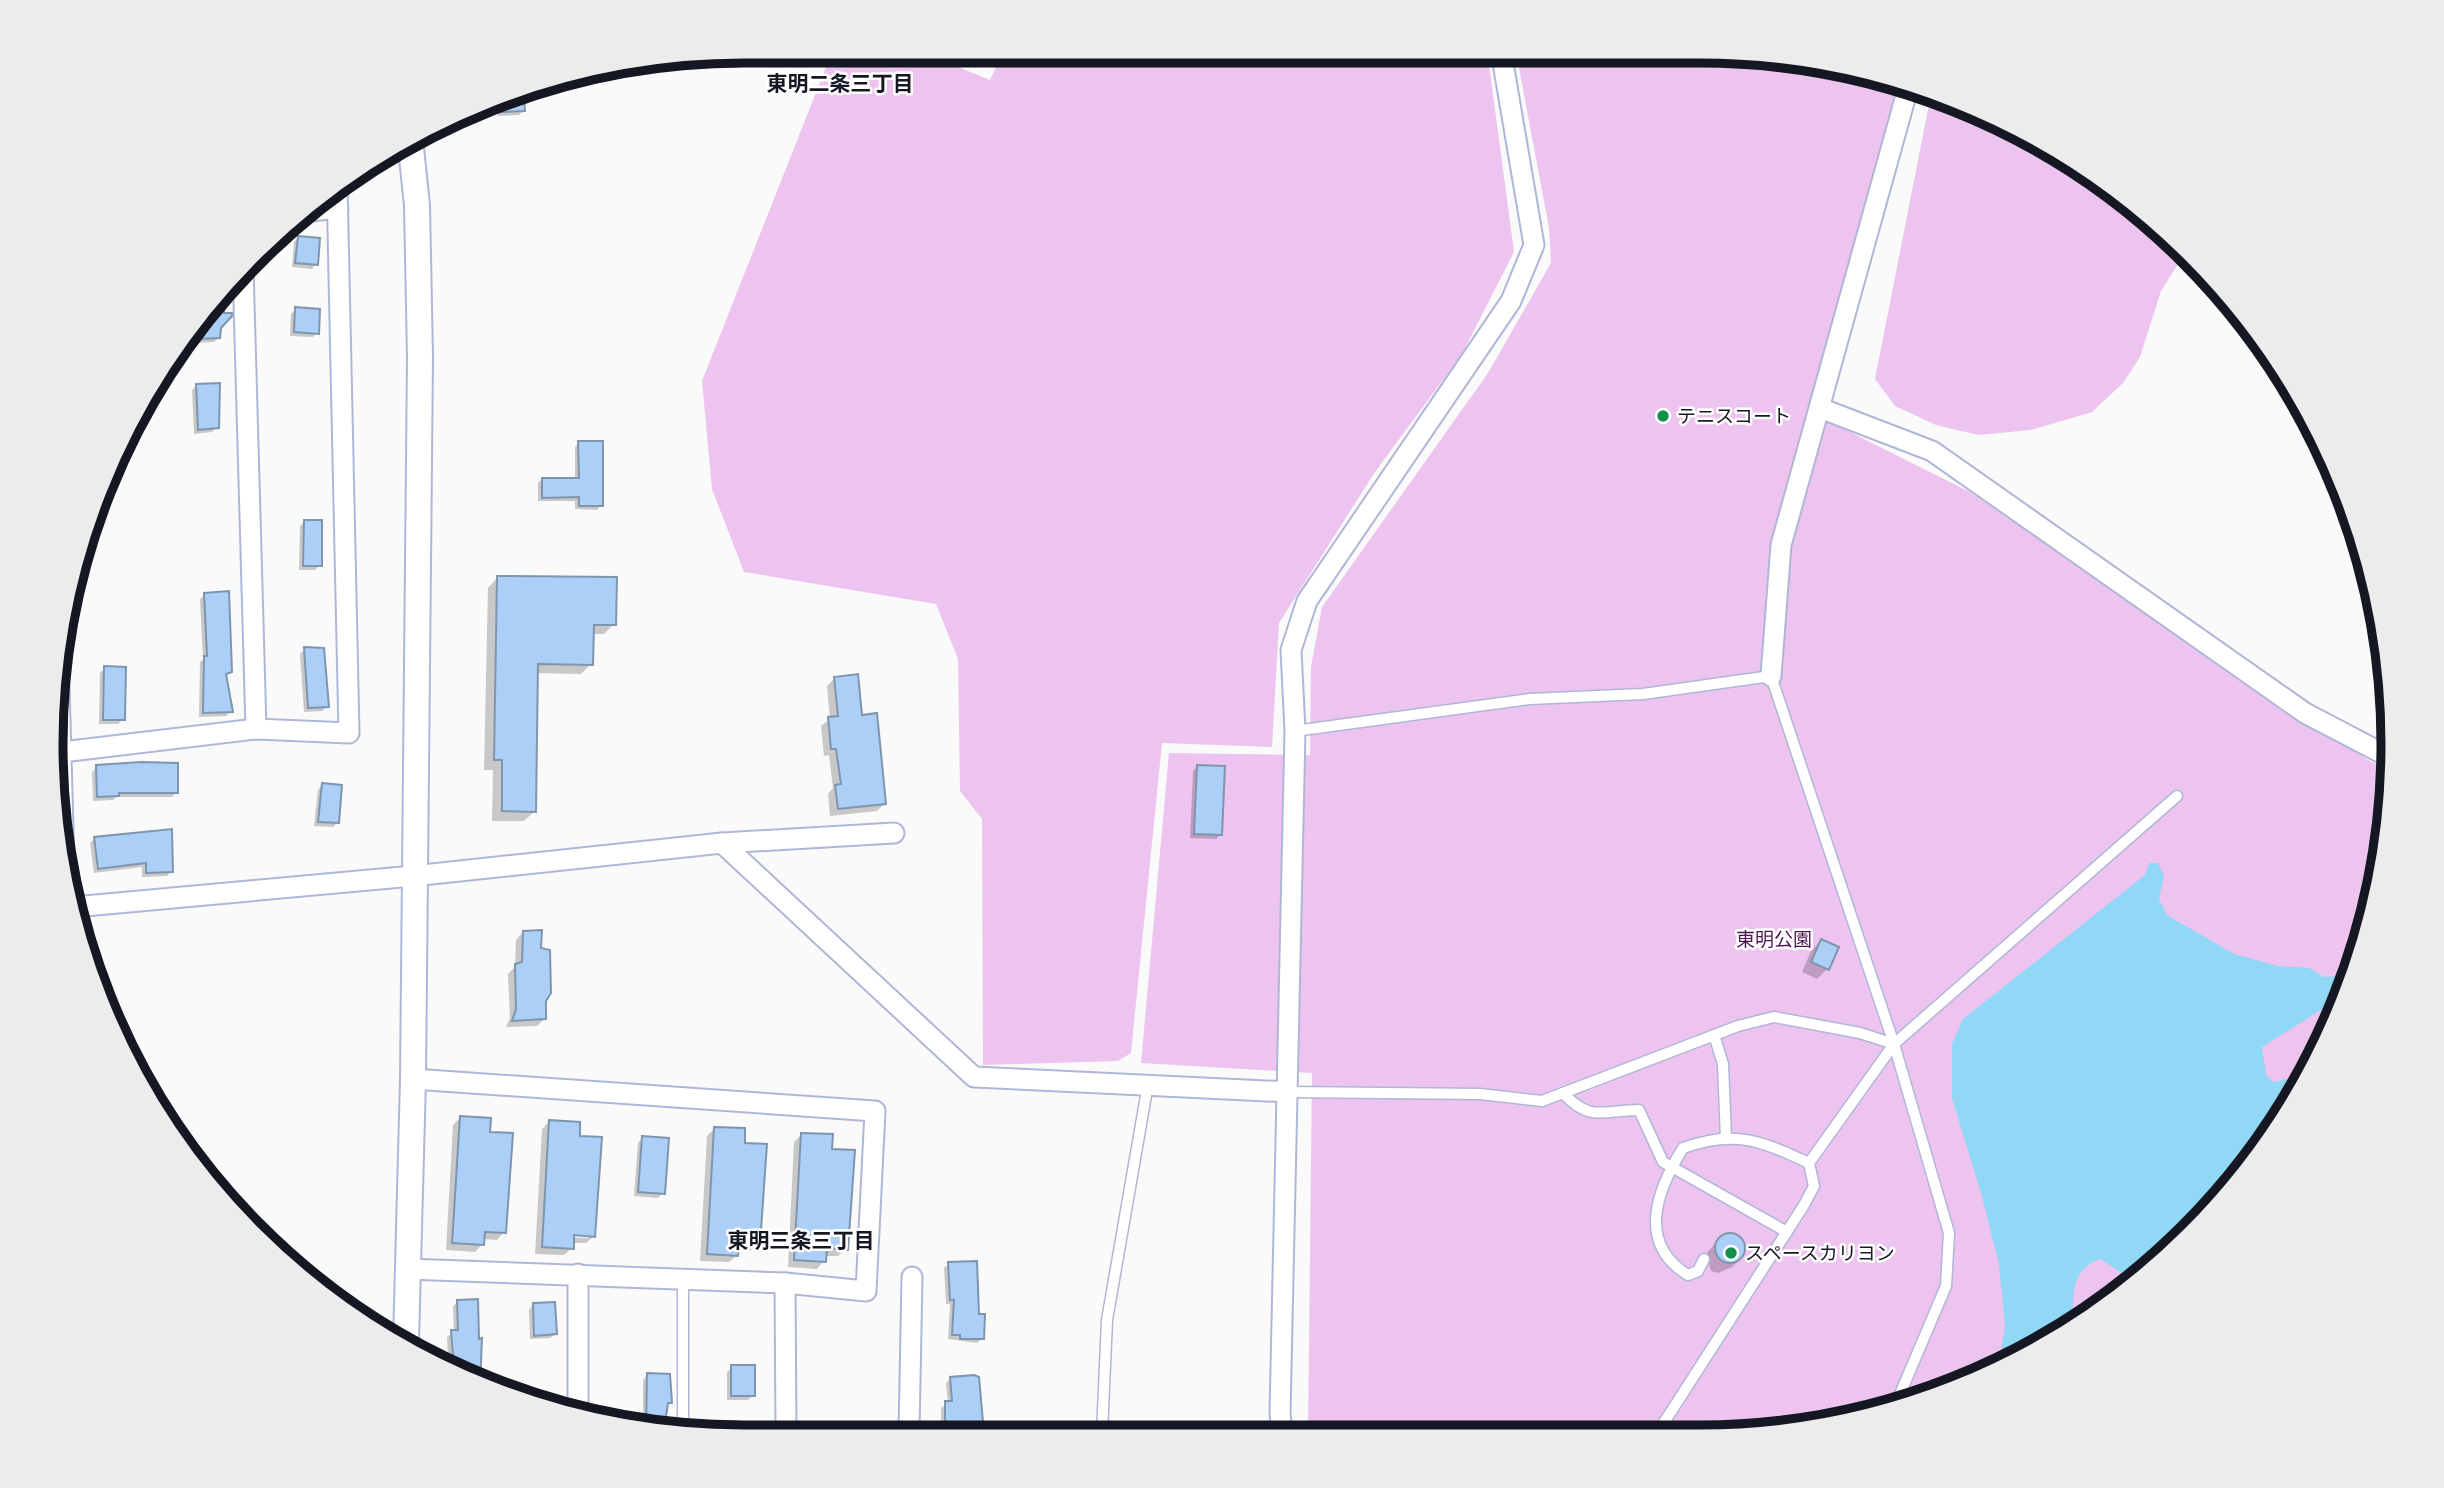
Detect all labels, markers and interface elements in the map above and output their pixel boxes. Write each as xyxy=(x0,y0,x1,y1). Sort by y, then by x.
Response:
district label: 東明二条三丁目 xyxy=(767,67,914,99)
place label: テニスコート xyxy=(1677,401,1791,430)
marker: テニスコート xyxy=(1655,408,1671,424)
park label: 東明公園 xyxy=(1736,924,1812,953)
district label: 東明三条三丁目 xyxy=(728,1224,875,1256)
place label: スペースカリヨン xyxy=(1745,1238,1895,1267)
marker: スペースカリヨン xyxy=(1723,1245,1739,1261)

